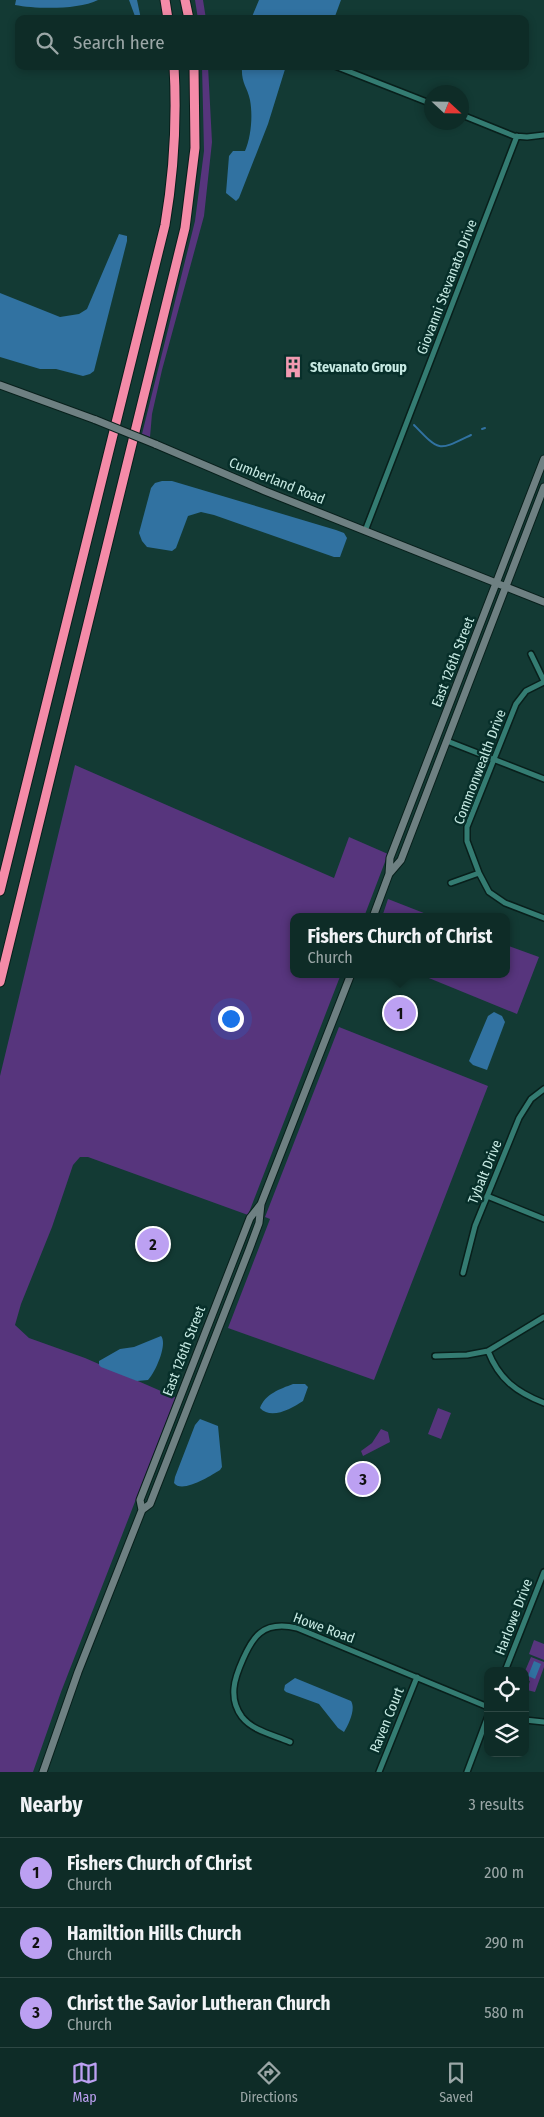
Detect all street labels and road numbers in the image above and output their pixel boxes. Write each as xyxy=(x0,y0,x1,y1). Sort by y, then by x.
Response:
street label: Giovanni Stevanato Drive xyxy=(413,217,481,357)
street label: Cumberland Road xyxy=(227,454,327,508)
street label: East 126th Street xyxy=(428,614,478,710)
street label: Commonwealth Drive xyxy=(450,707,510,827)
street label: Tybalt Drive xyxy=(464,1137,506,1206)
street label: East 126th Street xyxy=(159,1303,209,1399)
street label: Harlowe Drive xyxy=(492,1576,536,1657)
street label: Howe Road xyxy=(291,1609,357,1647)
street label: Raven Court xyxy=(366,1684,408,1755)

